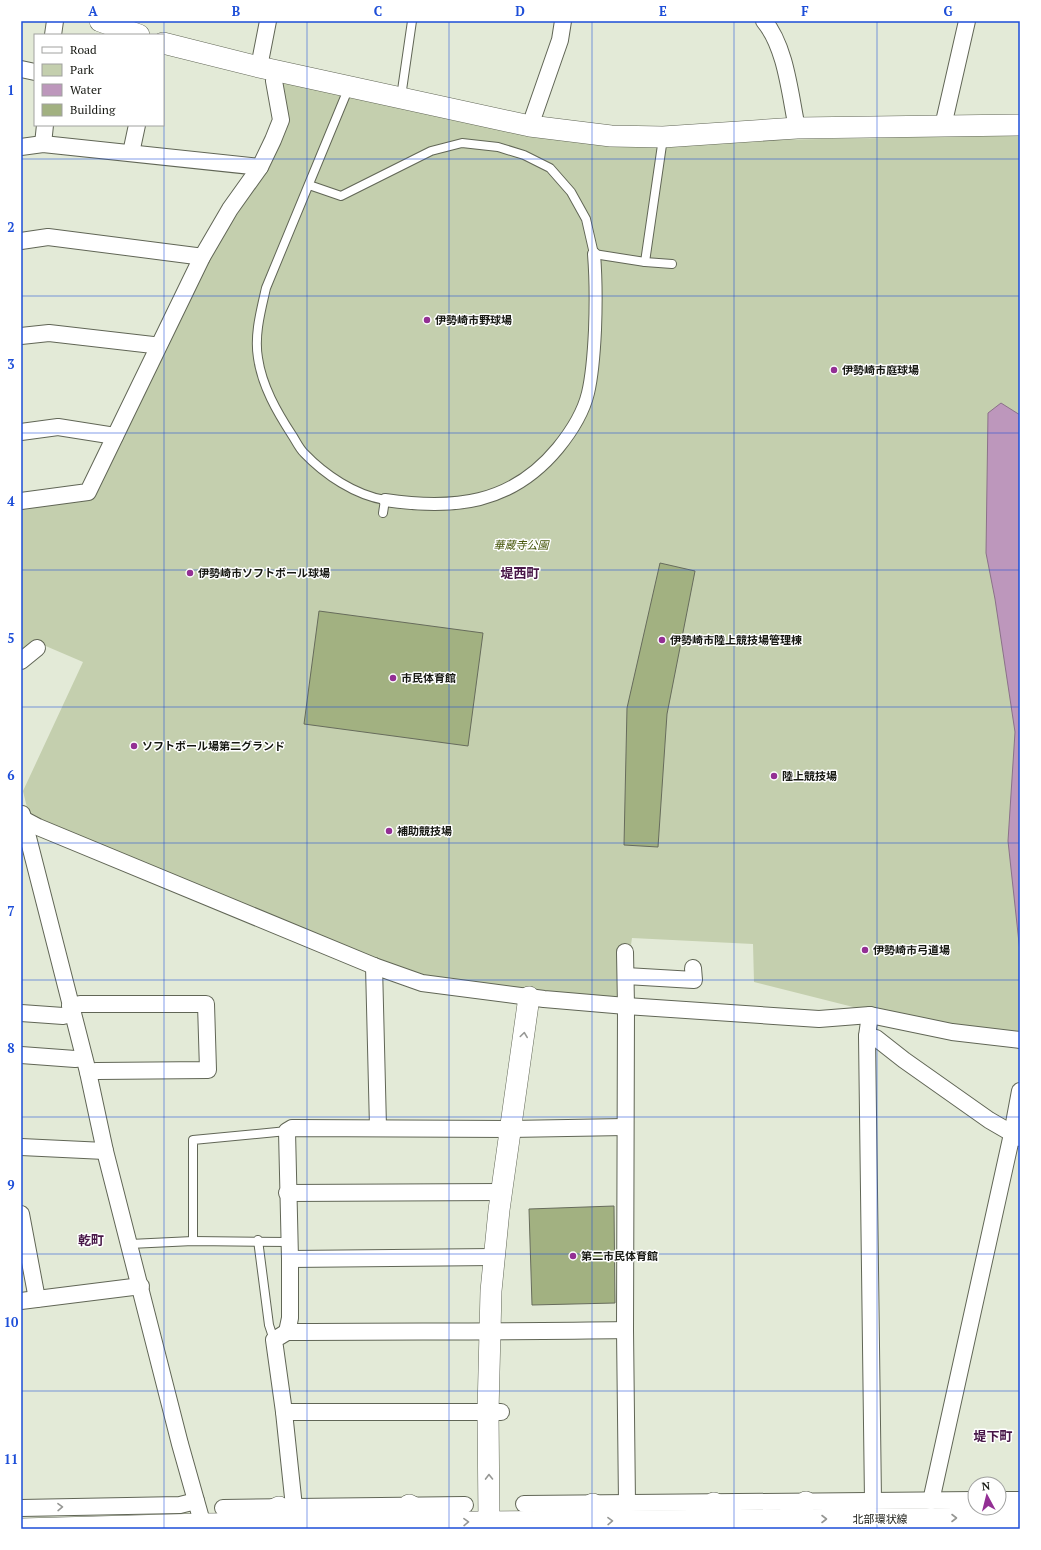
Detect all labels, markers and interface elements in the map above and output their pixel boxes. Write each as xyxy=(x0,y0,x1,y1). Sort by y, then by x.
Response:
text: A xyxy=(88,2,98,20)
text: B xyxy=(232,2,240,20)
text: C xyxy=(374,2,382,20)
text: D xyxy=(515,2,525,20)
text: E xyxy=(659,2,667,20)
text: F xyxy=(801,2,809,20)
text: G xyxy=(943,2,953,20)
legend xyxy=(34,34,164,126)
text: Road xyxy=(70,42,97,57)
text: Park xyxy=(70,62,95,77)
text: 1 xyxy=(7,81,15,99)
text: Water xyxy=(70,82,102,97)
text: Building xyxy=(70,102,116,117)
text: 2 xyxy=(7,218,15,236)
place label: 伊勢崎市野球場 xyxy=(435,313,512,327)
marker: 伊勢崎市野球場 xyxy=(422,315,432,325)
text: 3 xyxy=(7,355,15,373)
place label: 伊勢崎市庭球場 xyxy=(842,363,919,377)
marker: 伊勢崎市庭球場 xyxy=(829,365,839,375)
text: 4 xyxy=(7,492,15,510)
park label: 華蔵寺公園 xyxy=(494,538,550,552)
district label: 堤西町 xyxy=(500,564,540,582)
place label: 伊勢崎市ソフトボール球場 xyxy=(198,566,330,580)
marker: 伊勢崎市ソフトボール球場 xyxy=(185,568,195,578)
text: 5 xyxy=(7,629,15,647)
place label: 伊勢崎市陸上競技場管理棟 xyxy=(670,633,802,647)
marker: 伊勢崎市陸上競技場管理棟 xyxy=(657,635,667,645)
place label: 市民体育館 xyxy=(401,671,456,685)
marker: 市民体育館 xyxy=(388,673,398,683)
place label: ソフトボール場第二グランド xyxy=(142,739,285,753)
marker: ソフトボール場第二グランド xyxy=(129,741,139,751)
text: 6 xyxy=(7,766,15,784)
place label: 陸上競技場 xyxy=(782,769,837,783)
marker: 陸上競技場 xyxy=(769,771,779,781)
place label: 補助競技場 xyxy=(397,824,452,838)
marker: 補助競技場 xyxy=(384,826,394,836)
text: 7 xyxy=(7,902,15,920)
place label: 伊勢崎市弓道場 xyxy=(873,943,950,957)
marker: 伊勢崎市弓道場 xyxy=(860,945,870,955)
one-way arrow xyxy=(519,1032,528,1038)
text: 8 xyxy=(7,1039,15,1057)
text: 9 xyxy=(7,1176,15,1194)
district label: 乾町 xyxy=(78,1231,104,1249)
place label: 第二市民体育館 xyxy=(581,1249,658,1263)
marker: 第二市民体育館 xyxy=(568,1251,578,1261)
text: 10 xyxy=(4,1313,19,1331)
district label: 堤下町 xyxy=(973,1427,1013,1445)
text: 11 xyxy=(4,1450,18,1468)
one-way arrow xyxy=(485,1474,493,1480)
north arrow xyxy=(967,1476,1007,1516)
text: N xyxy=(981,1479,991,1494)
one-way arrow xyxy=(57,1503,63,1512)
street label: 北部環状線 xyxy=(853,1512,908,1526)
one-way arrow xyxy=(951,1514,957,1522)
one-way arrow xyxy=(821,1515,827,1523)
one-way arrow xyxy=(607,1517,613,1525)
one-way arrow xyxy=(463,1518,469,1526)

